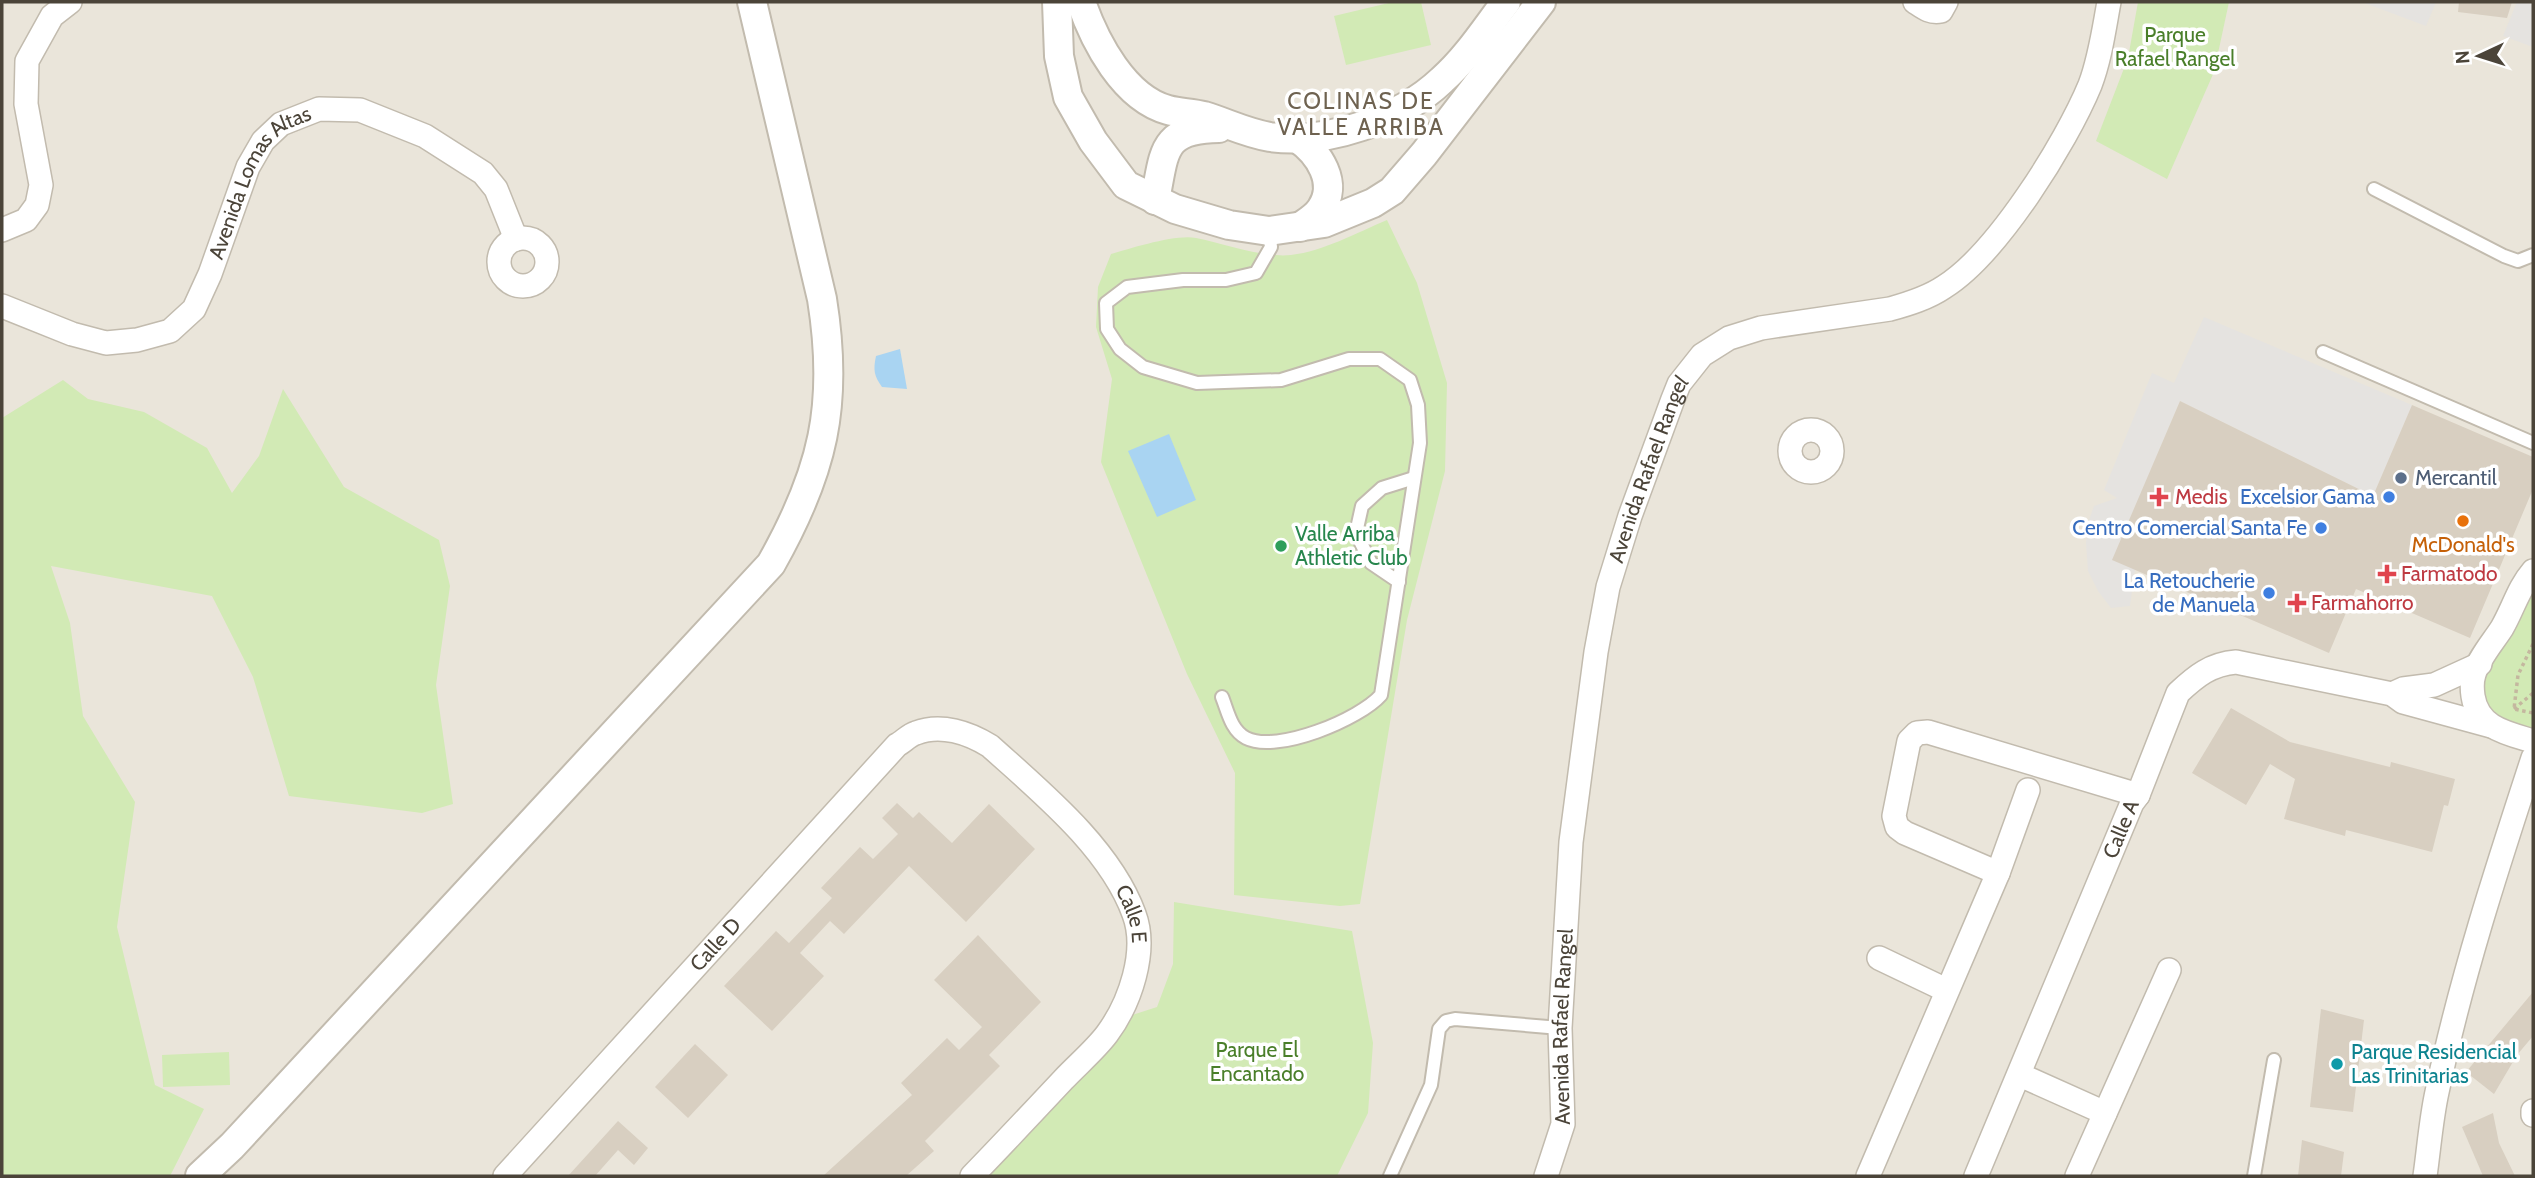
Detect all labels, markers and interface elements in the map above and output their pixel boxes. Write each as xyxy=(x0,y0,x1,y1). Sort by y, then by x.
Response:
north arrow xyxy=(2444,21,2514,91)
park label: Parque Rafael Rangel xyxy=(2115,22,2235,71)
text: N xyxy=(2451,50,2474,65)
district label: COLINAS DE VALLE ARRIBA xyxy=(1277,87,1445,141)
street label: Avenida Lomas Altas xyxy=(203,100,315,263)
street label: Avenida Rafael Rangel xyxy=(1603,370,1693,566)
place label: Mercantil xyxy=(2415,465,2497,490)
marker: Mercantil xyxy=(2393,470,2409,486)
place label: Medis xyxy=(2175,484,2228,509)
place label: Excelsior Gama xyxy=(2240,484,2375,509)
marker: Medis xyxy=(2149,487,2169,507)
marker: Excelsior Gama xyxy=(2381,489,2397,505)
marker: McDonald's xyxy=(2455,513,2471,529)
place label: Centro Comercial Santa Fe xyxy=(2072,515,2307,540)
marker: Centro Comercial Santa Fe xyxy=(2313,520,2329,536)
place label: Valle Arriba Athletic Club xyxy=(1295,521,1408,570)
place label: McDonald's xyxy=(2411,532,2515,557)
marker: Valle Arriba Athletic Club xyxy=(1273,538,1289,554)
place label: Farmatodo xyxy=(2401,561,2498,586)
marker: Farmatodo xyxy=(2379,566,2395,582)
place label: La Retoucherie de Manuela xyxy=(2124,568,2255,617)
marker: La Retoucherie de Manuela xyxy=(2261,585,2277,601)
place label: Farmahorro xyxy=(2311,590,2413,615)
marker: Farmahorro xyxy=(2289,595,2305,611)
street label: Calle A xyxy=(2097,796,2144,862)
street label: Calle E xyxy=(1111,880,1152,944)
street label: Calle D xyxy=(685,912,746,976)
street label: Avenida Rafael Rangel xyxy=(1547,928,1578,1125)
park label: Parque El Encantado xyxy=(1210,1037,1304,1086)
place label: Parque Residencial Las Trinitarias xyxy=(2351,1039,2517,1088)
marker: Parque Residencial Las Trinitarias xyxy=(2329,1056,2345,1072)

